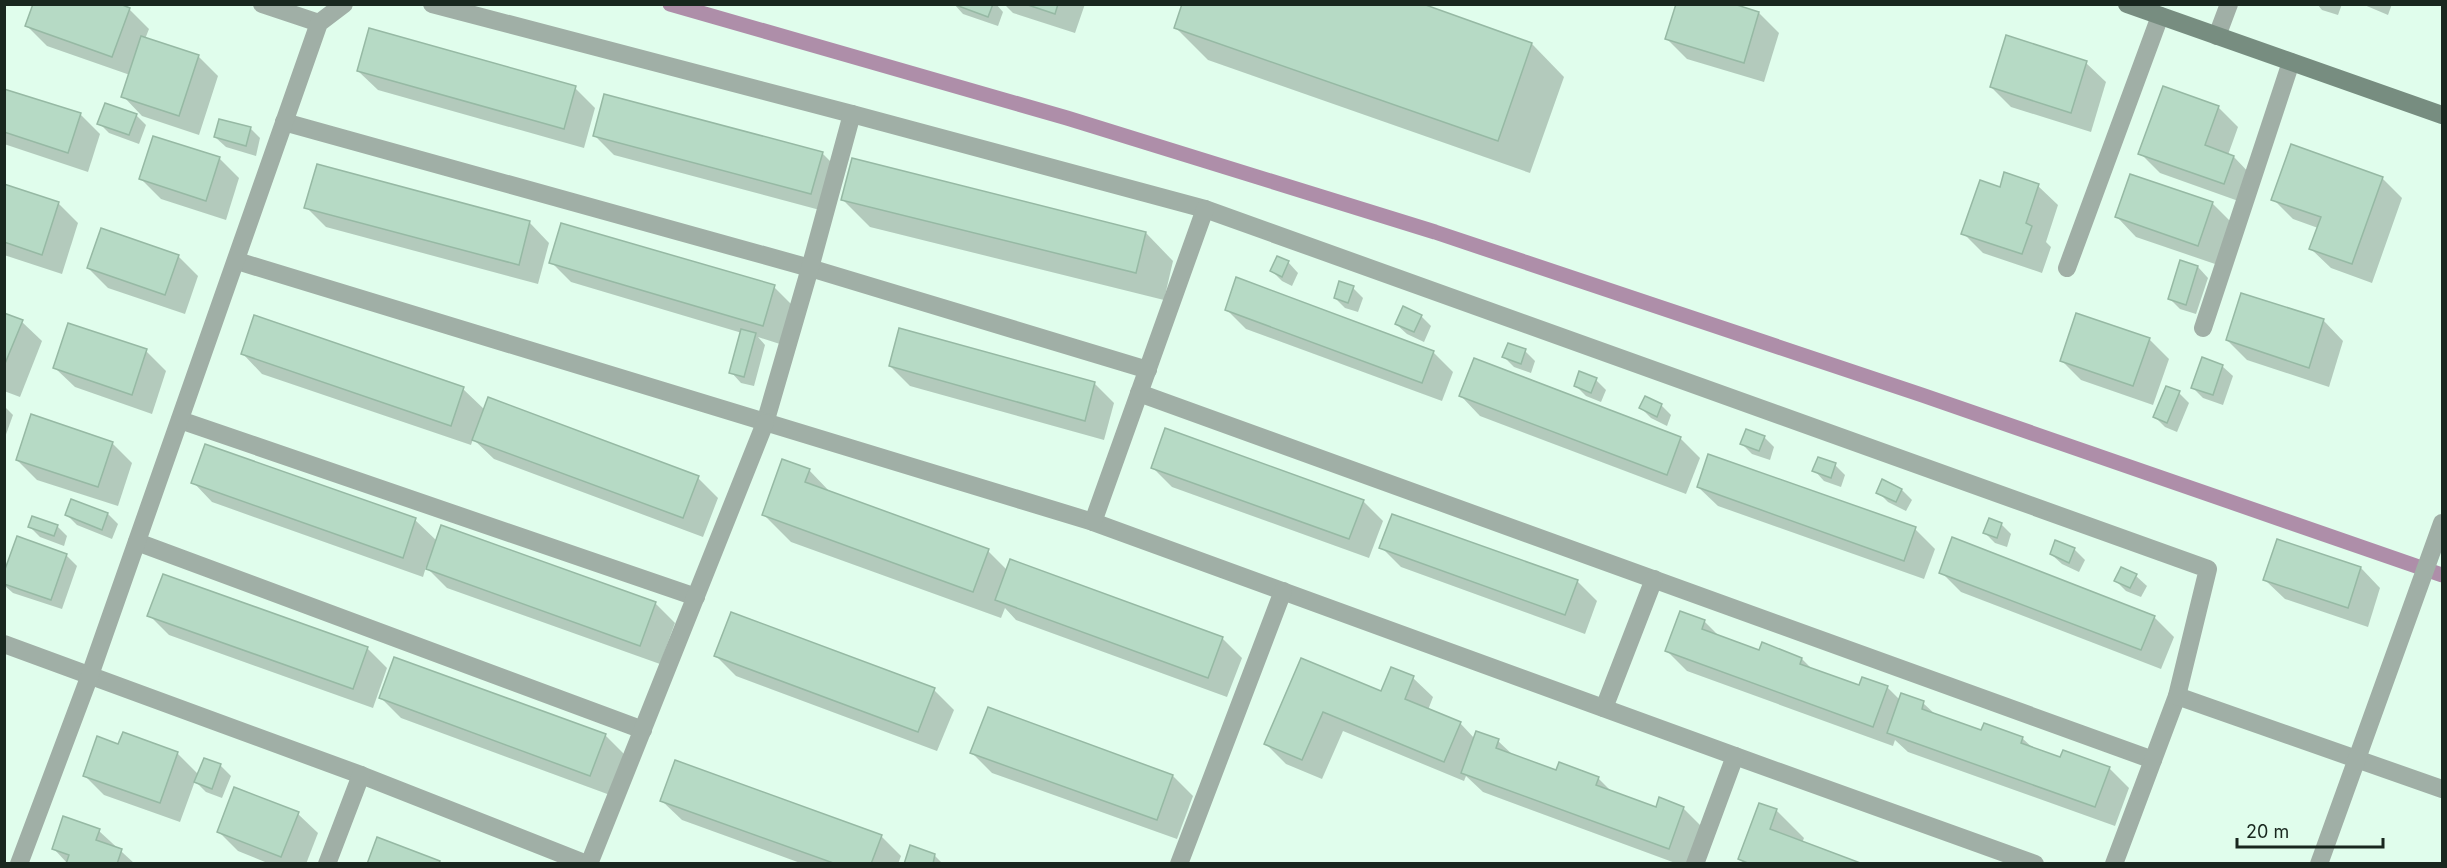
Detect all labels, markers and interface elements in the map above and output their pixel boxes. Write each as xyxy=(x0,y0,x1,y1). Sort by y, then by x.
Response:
scale bar xyxy=(2237,811,2382,849)
text: 20 m xyxy=(2246,821,2289,842)

